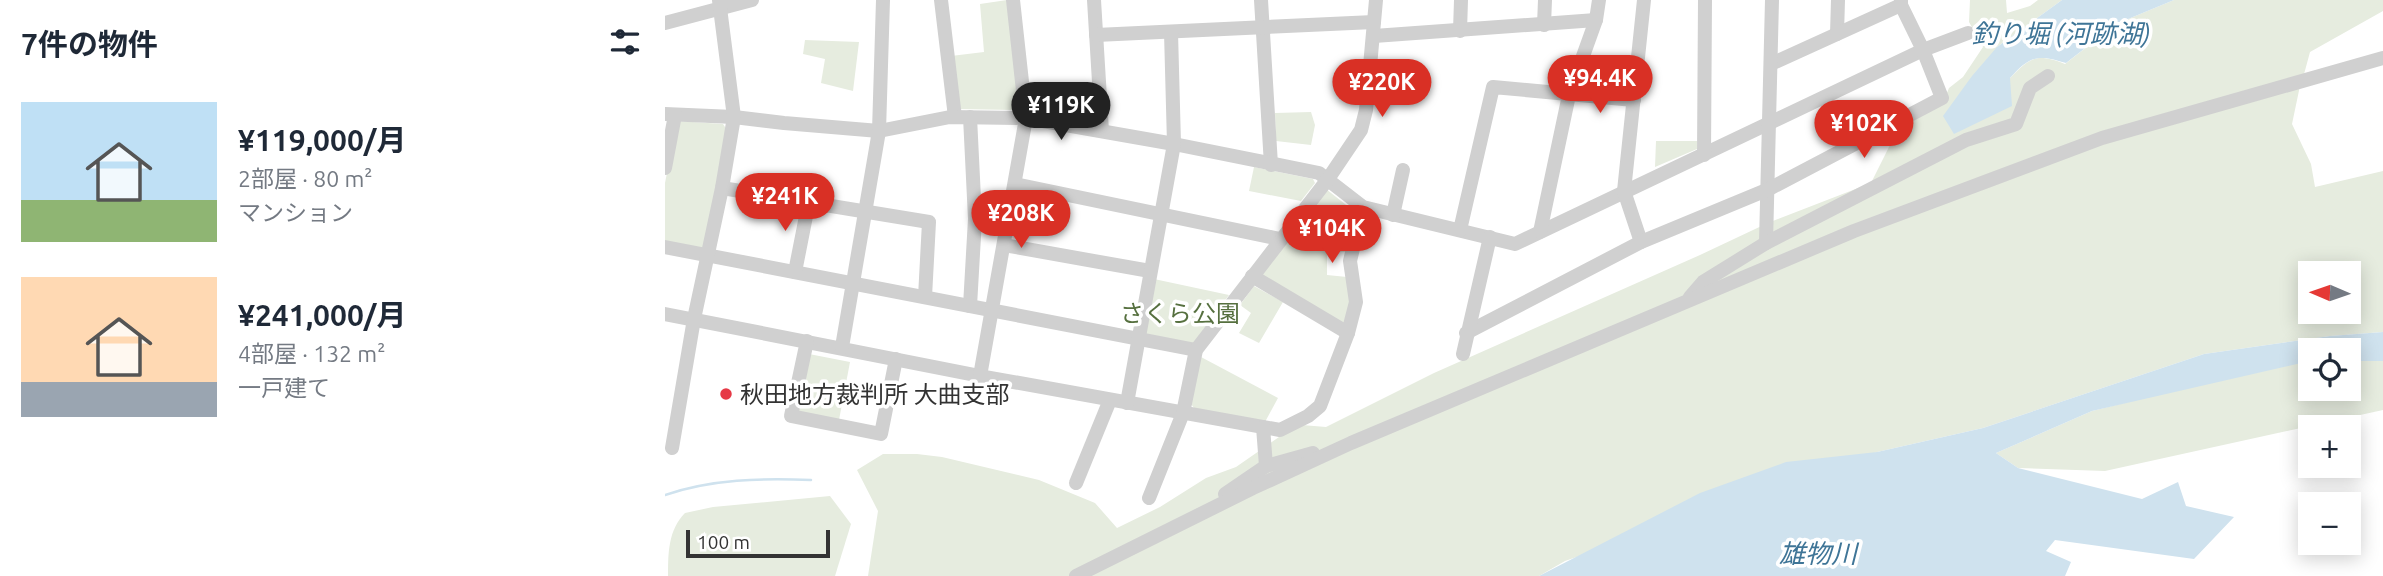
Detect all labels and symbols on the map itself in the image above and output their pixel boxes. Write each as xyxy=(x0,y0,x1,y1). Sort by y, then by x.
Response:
water label: 釣り堀 (河跡湖) xyxy=(1972,19,2150,48)
pin: ¥94.4K xyxy=(1543,55,1657,115)
pin: ¥220K xyxy=(1333,60,1431,119)
pin: ¥119K xyxy=(1012,82,1110,142)
pin: ¥102K xyxy=(1815,100,1913,160)
pin: ¥241K xyxy=(736,174,834,233)
pin: ¥208K xyxy=(972,190,1070,250)
pin: ¥104K xyxy=(1283,205,1381,265)
north arrow xyxy=(2298,261,2361,324)
park label: さくら公園 xyxy=(1120,300,1240,327)
place label: 秋田地方裁判所 大曲支部 xyxy=(740,381,1010,408)
marker: 秋田地方裁判所 大曲支部 xyxy=(718,386,734,402)
scale bar xyxy=(686,527,829,559)
water label: 雄物川 xyxy=(1779,539,1860,568)

